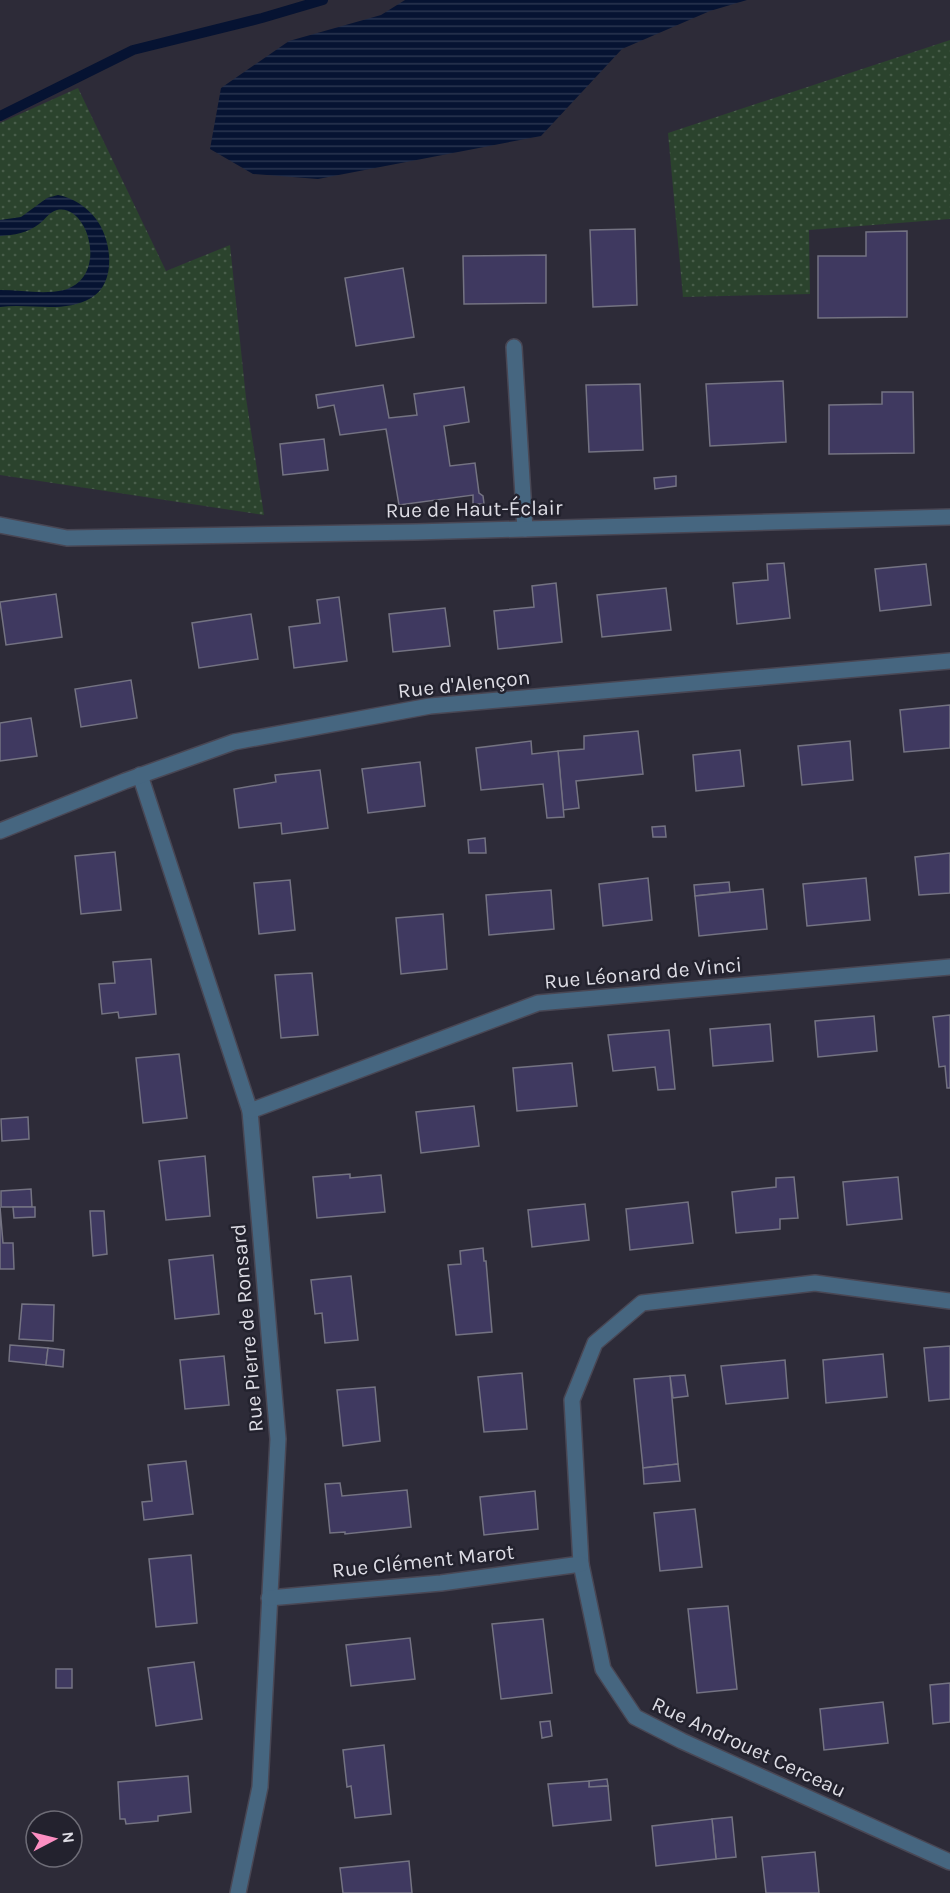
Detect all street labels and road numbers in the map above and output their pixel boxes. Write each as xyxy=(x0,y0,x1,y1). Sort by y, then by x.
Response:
street label: Rue de Haut-Éclair xyxy=(385,495,563,523)
street label: Rue d'Alençon xyxy=(397,665,531,703)
street label: Rue Léonard de Vinci xyxy=(543,952,743,994)
street label: Rue Pierre de Ronsard xyxy=(226,1223,268,1433)
street label: Rue Clément Marot xyxy=(331,1539,515,1583)
street label: Rue Androuet Cerceau xyxy=(648,1692,850,1802)

